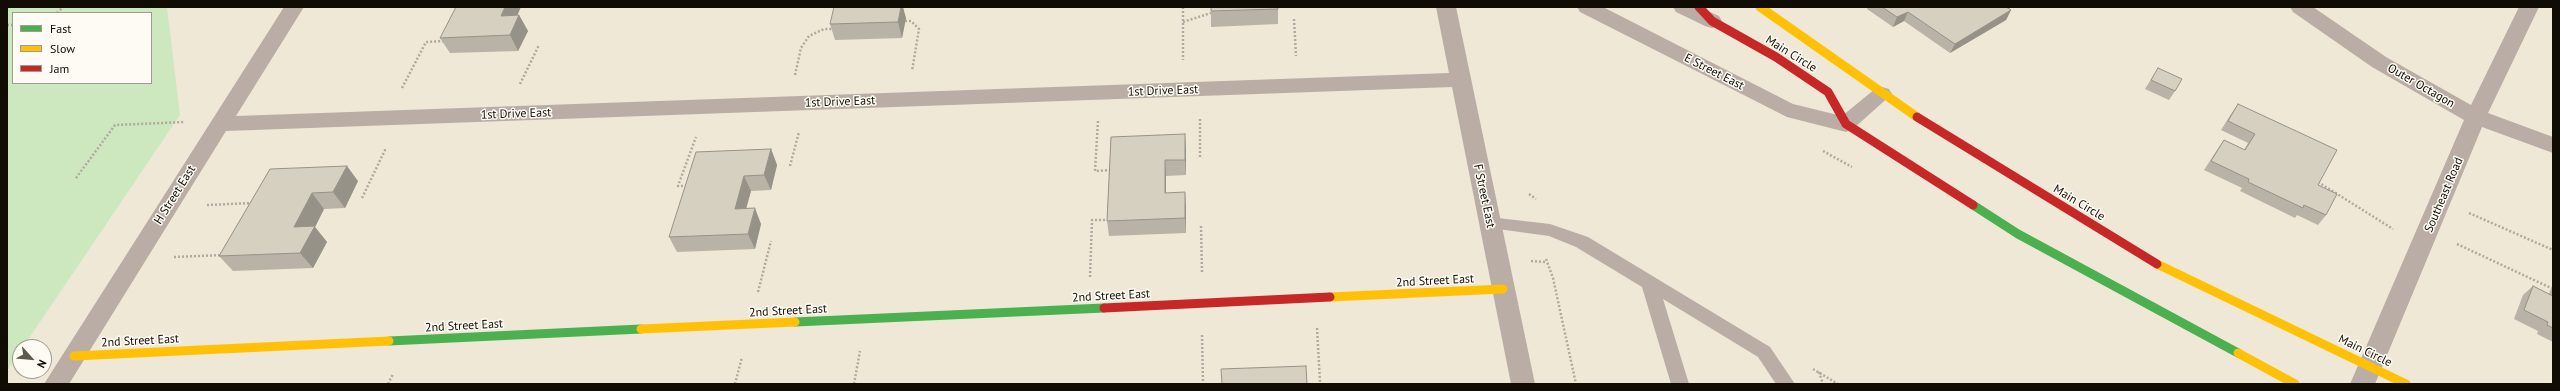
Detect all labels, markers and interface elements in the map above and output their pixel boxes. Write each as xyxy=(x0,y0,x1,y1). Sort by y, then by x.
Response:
legend xyxy=(12,12,152,84)
text: Fast xyxy=(50,21,71,36)
street label: Main Circle xyxy=(1763,33,1819,75)
text: Slow xyxy=(50,41,75,56)
street label: E Street East xyxy=(1682,51,1746,93)
text: Jam xyxy=(50,61,69,76)
street label: Outer Octagon xyxy=(2385,61,2457,111)
street label: 1st Drive East xyxy=(1128,83,1198,99)
street label: 1st Drive East xyxy=(805,94,875,110)
street label: 1st Drive East xyxy=(481,106,551,122)
street label: Southeast Road xyxy=(2422,156,2466,234)
street label: H Street East xyxy=(151,163,199,227)
street label: F Street East xyxy=(1470,163,1498,229)
street label: Main Circle xyxy=(2051,182,2107,224)
street label: 2nd Street East xyxy=(1396,272,1474,290)
street label: 2nd Street East xyxy=(1072,287,1150,305)
street label: 2nd Street East xyxy=(749,302,827,320)
street label: 2nd Street East xyxy=(425,317,503,335)
street label: 2nd Street East xyxy=(101,332,179,350)
street label: Main Circle xyxy=(2336,332,2394,370)
north arrow xyxy=(12,339,52,379)
text: N xyxy=(34,358,50,370)

